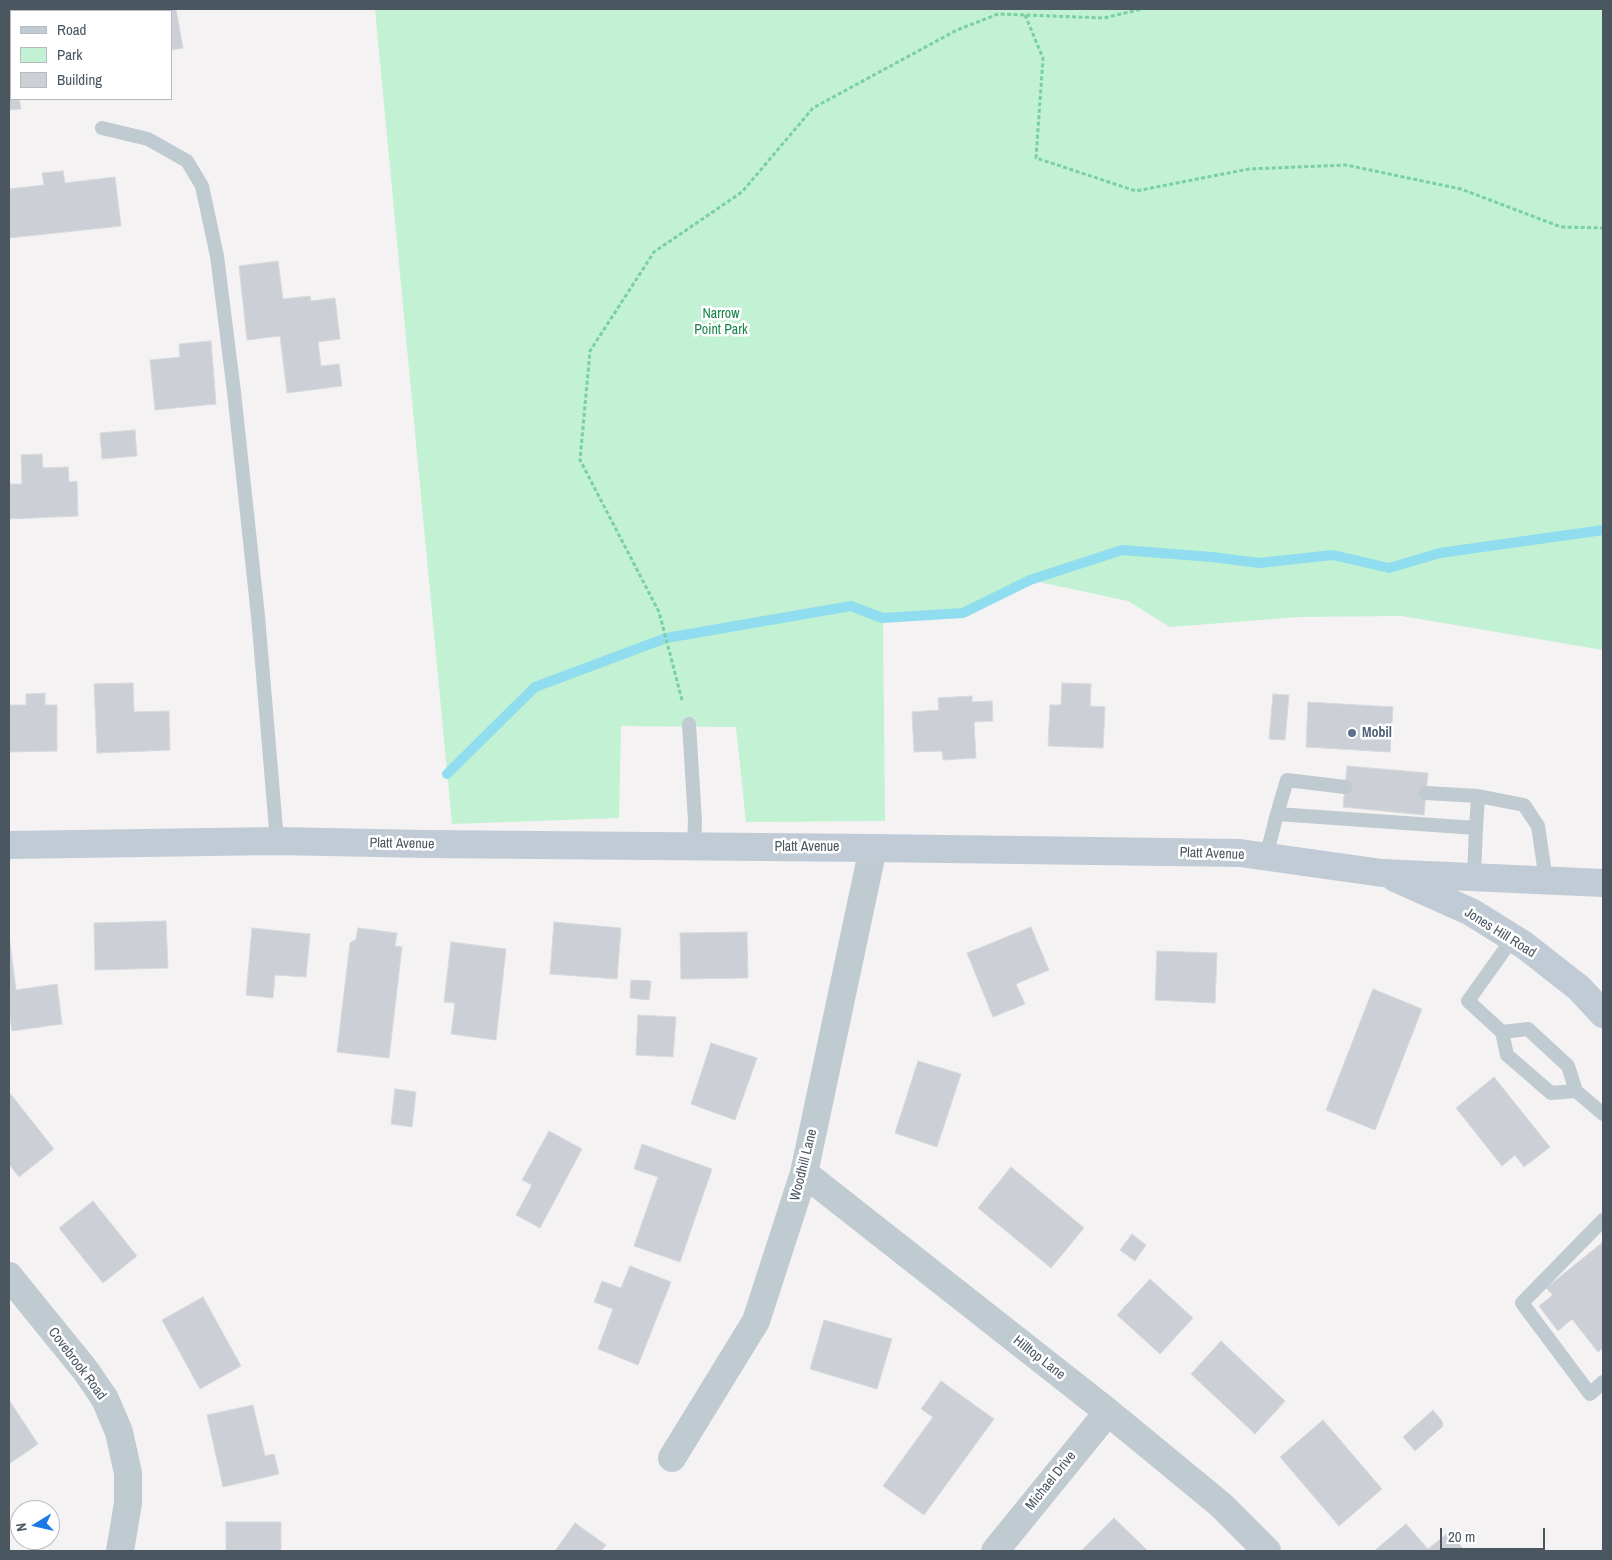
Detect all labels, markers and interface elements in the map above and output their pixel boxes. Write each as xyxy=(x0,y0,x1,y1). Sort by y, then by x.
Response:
legend xyxy=(10,10,172,100)
text: Road xyxy=(57,19,86,40)
text: Park xyxy=(57,44,82,65)
text: Building xyxy=(57,69,102,90)
park label: Narrow Point Park xyxy=(694,306,748,338)
place label: Mobil xyxy=(1362,725,1392,741)
marker: Mobil xyxy=(1346,727,1358,739)
street label: Platt Avenue xyxy=(369,835,435,853)
street label: Platt Avenue xyxy=(775,839,839,855)
street label: Platt Avenue xyxy=(1179,844,1245,864)
street label: Jones Hill Road xyxy=(1461,904,1539,962)
street label: Woodhill Lane xyxy=(787,1127,821,1203)
street label: Covebrook Road xyxy=(44,1325,110,1403)
street label: Hilltop Lane xyxy=(1010,1333,1068,1383)
street label: Michael Drive xyxy=(1022,1448,1080,1514)
north arrow xyxy=(10,1500,60,1550)
scale bar xyxy=(1442,1518,1547,1550)
text: N xyxy=(12,1522,31,1533)
text: 20 m xyxy=(1448,1526,1475,1547)

